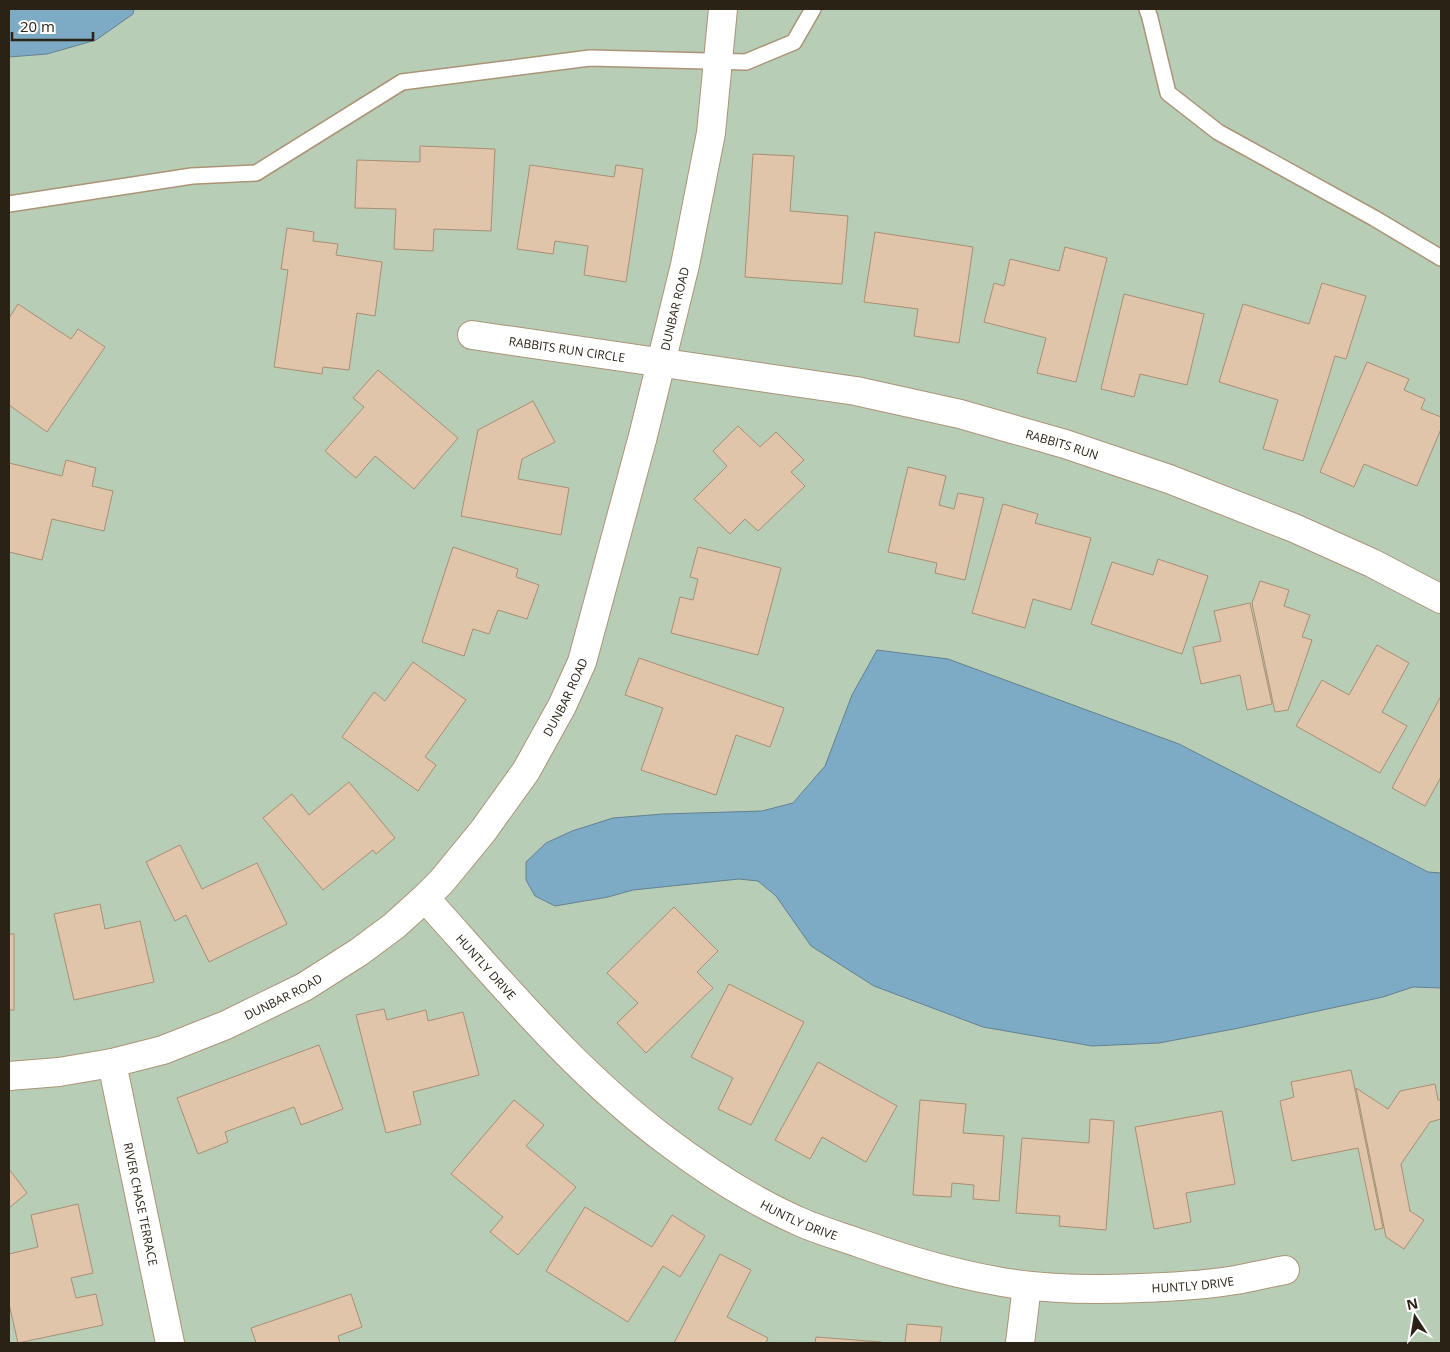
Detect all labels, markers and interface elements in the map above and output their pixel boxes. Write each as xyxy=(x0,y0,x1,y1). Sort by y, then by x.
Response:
scale bar xyxy=(12,10,94,42)
text: 20 m xyxy=(20,16,55,36)
street label: DUNBAR ROAD xyxy=(656,265,693,352)
street label: RABBITS RUN CIRCLE xyxy=(508,332,626,366)
street label: RABBITS RUN xyxy=(1024,425,1101,463)
street label: DUNBAR ROAD xyxy=(538,655,591,739)
street label: HUNTLY DRIVE xyxy=(452,930,520,1003)
street label: DUNBAR ROAD xyxy=(241,969,325,1023)
street label: RIVER CHASE TERRACE xyxy=(120,1141,162,1267)
street label: HUNTLY DRIVE xyxy=(758,1195,840,1244)
street label: HUNTLY DRIVE xyxy=(1151,1272,1235,1296)
north arrow xyxy=(1390,1292,1440,1342)
text: N xyxy=(1405,1293,1420,1314)

